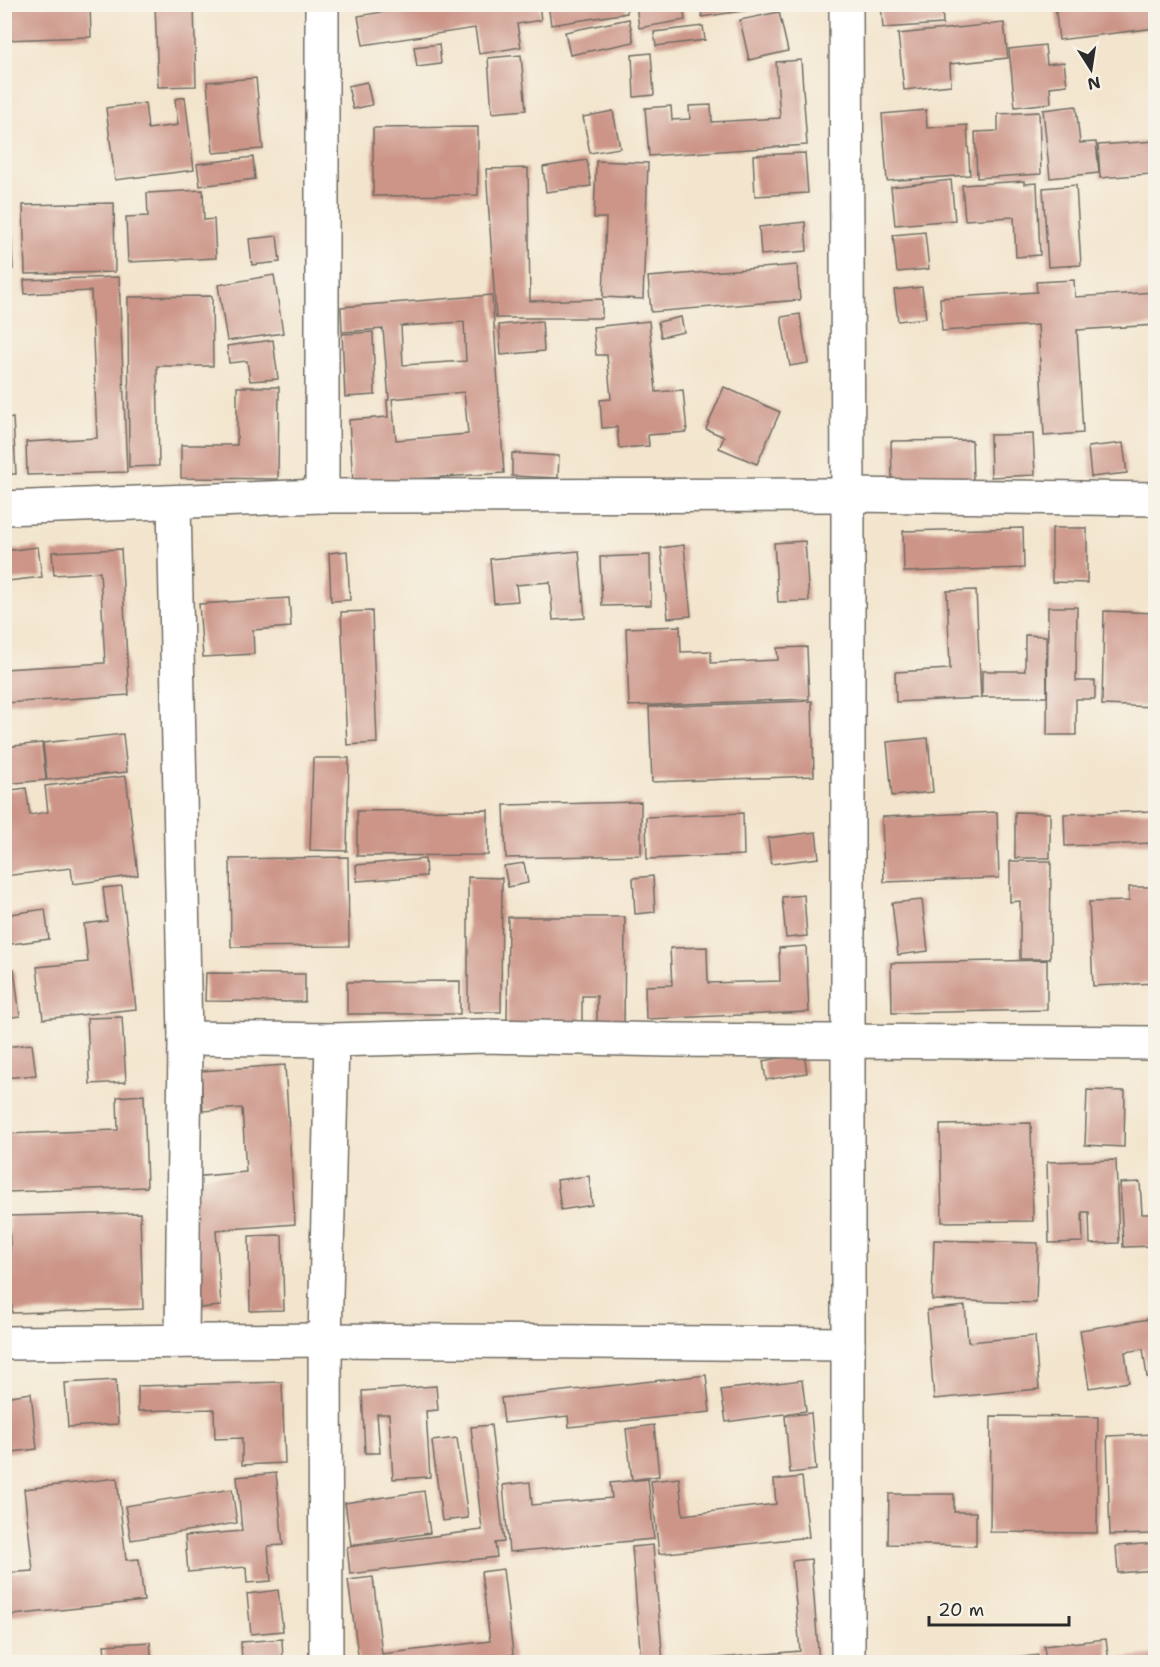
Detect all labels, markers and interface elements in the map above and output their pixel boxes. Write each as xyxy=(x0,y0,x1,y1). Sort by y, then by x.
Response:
north arrow xyxy=(1061,39,1121,99)
text: N xyxy=(1086,72,1102,95)
scale bar xyxy=(929,1589,1068,1627)
text: 20 m xyxy=(938,1598,984,1622)

